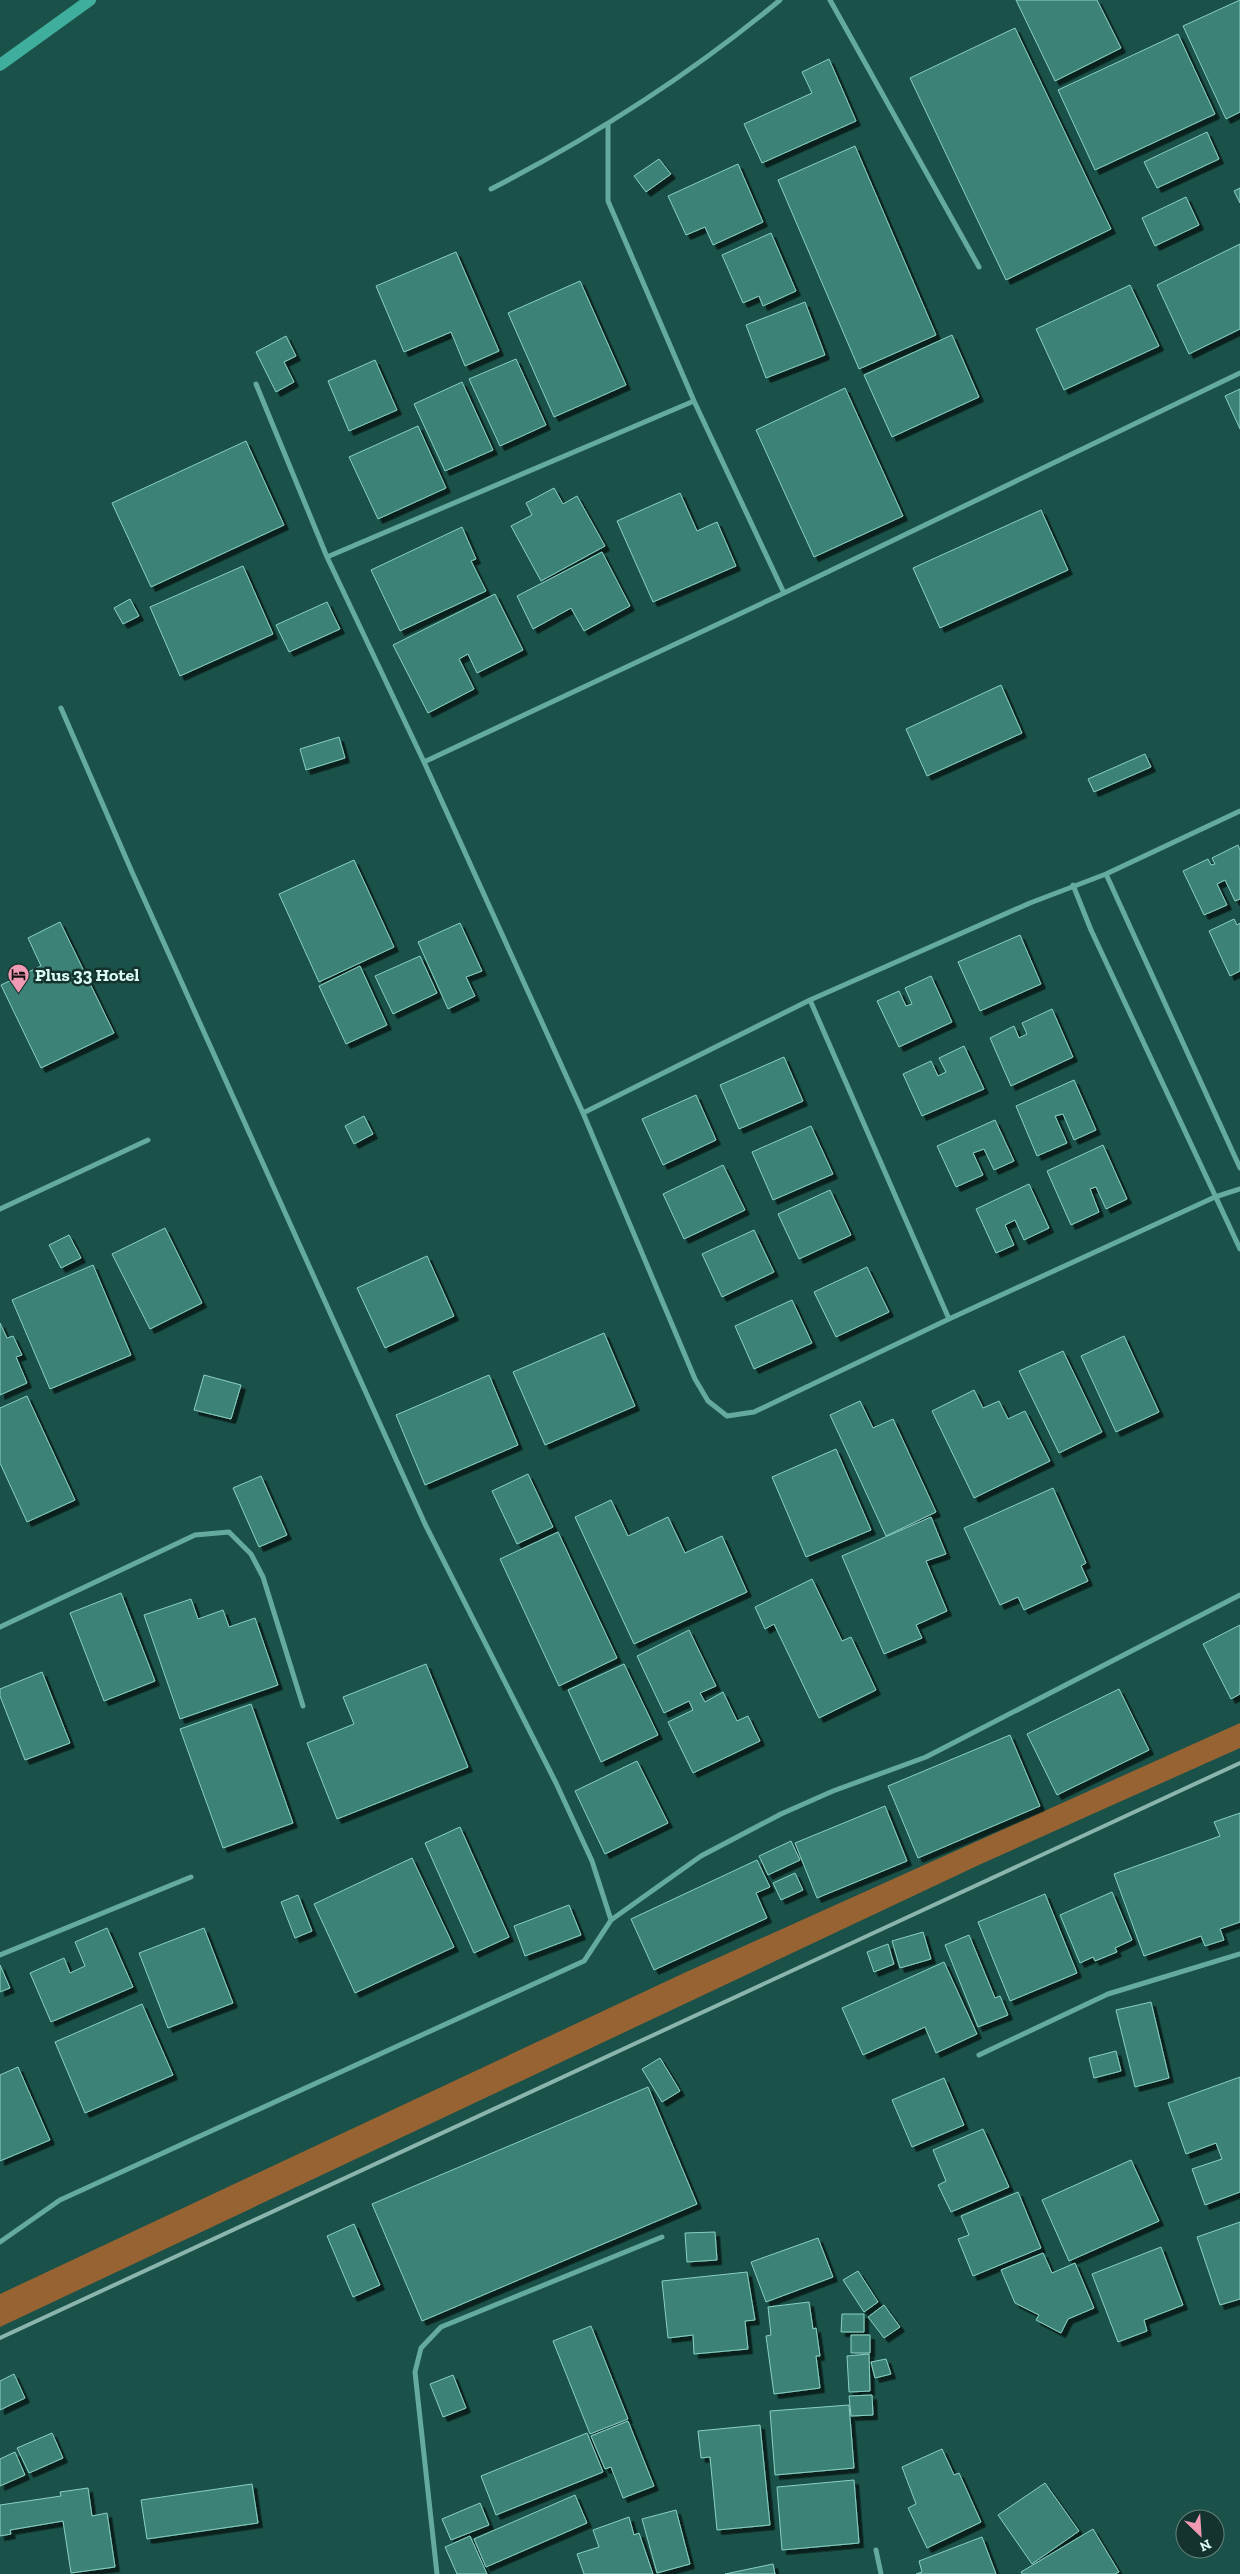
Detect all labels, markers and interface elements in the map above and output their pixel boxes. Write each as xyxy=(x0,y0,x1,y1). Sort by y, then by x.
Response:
hotel icon: Plus 33 Hotel xyxy=(7,963,31,994)
place label: Plus 33 Hotel xyxy=(35,964,139,986)
north arrow xyxy=(1175,2509,1225,2559)
text: N xyxy=(1197,2535,1214,2555)

